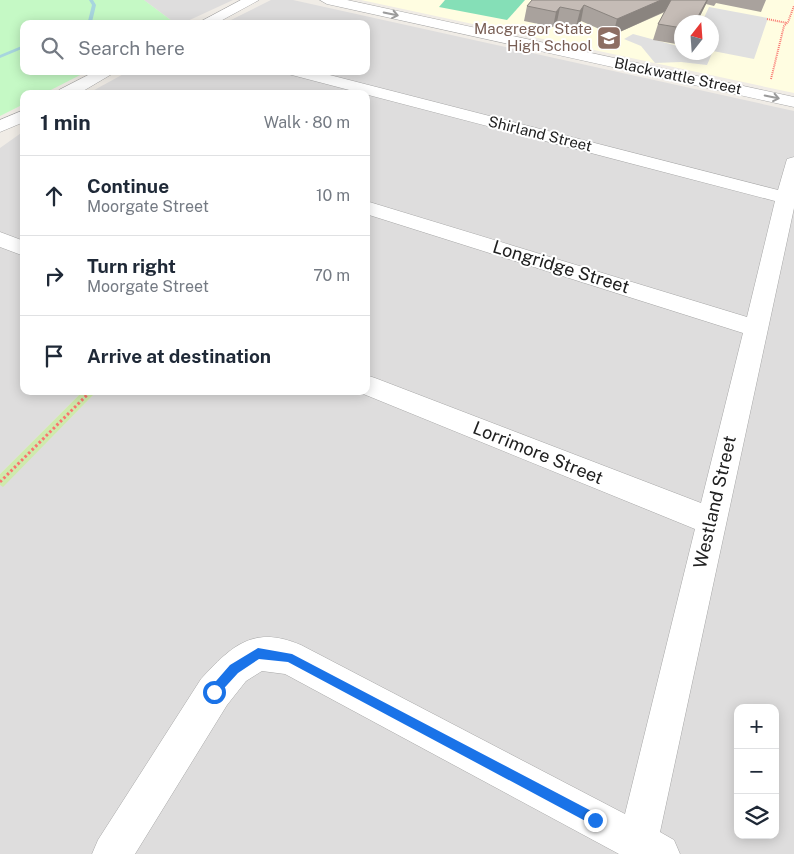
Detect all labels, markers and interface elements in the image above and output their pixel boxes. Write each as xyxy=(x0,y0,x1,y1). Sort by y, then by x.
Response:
one-way arrow xyxy=(383,10,399,19)
north arrow xyxy=(674,15,719,60)
search box xyxy=(20,20,370,75)
place label: Macgregor State High School xyxy=(474,20,592,54)
school or university icon: Macgregor State High School xyxy=(596,25,622,51)
icon: search xyxy=(38,34,66,62)
text: Search here xyxy=(78,37,185,59)
street label: Blackwattle Street xyxy=(613,54,744,97)
one-way arrow xyxy=(764,93,780,102)
text: 1 min xyxy=(40,110,91,135)
street label: Shirland Street xyxy=(487,112,594,155)
text: Walk · 80 m xyxy=(264,113,350,132)
text: Continue xyxy=(87,175,169,197)
icon: ahead xyxy=(40,182,68,210)
text: 10 m xyxy=(316,186,350,205)
text: Moorgate Street xyxy=(87,197,209,216)
street label: Longridge Street xyxy=(490,236,632,297)
text: Turn right xyxy=(87,255,176,277)
icon: right xyxy=(40,262,68,290)
text: 70 m xyxy=(313,266,350,285)
text: Moorgate Street xyxy=(87,277,209,296)
icon: arrive xyxy=(40,342,68,370)
text: Arrive at destination xyxy=(87,345,271,367)
street label: Lorrimore Street xyxy=(470,417,606,488)
street label: Westland Street xyxy=(689,433,740,570)
route start xyxy=(203,681,226,704)
map controls xyxy=(734,704,779,839)
button: + xyxy=(734,704,779,749)
button: − xyxy=(734,749,779,794)
button: layers xyxy=(734,794,779,839)
route end xyxy=(584,809,607,832)

